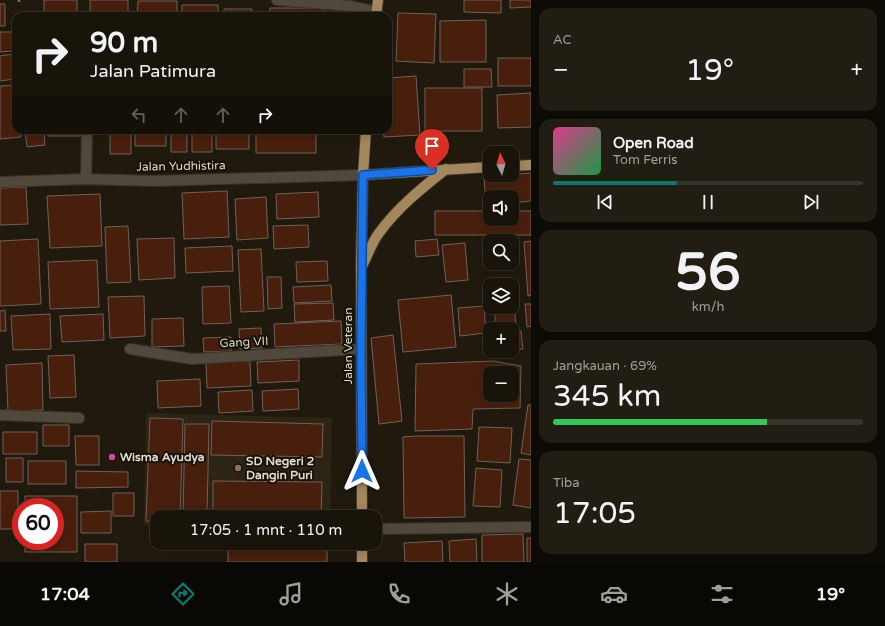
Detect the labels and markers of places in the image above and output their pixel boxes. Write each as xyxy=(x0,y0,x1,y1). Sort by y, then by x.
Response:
pin xyxy=(415,129,449,170)
place label: Wisma Ayudya xyxy=(120,450,205,465)
marker: Wisma Ayudya xyxy=(107,452,117,462)
place label: SD Negeri 2 Dangin Puri xyxy=(246,454,314,483)
marker: SD Negeri 2 Dangin Puri xyxy=(233,463,243,473)

